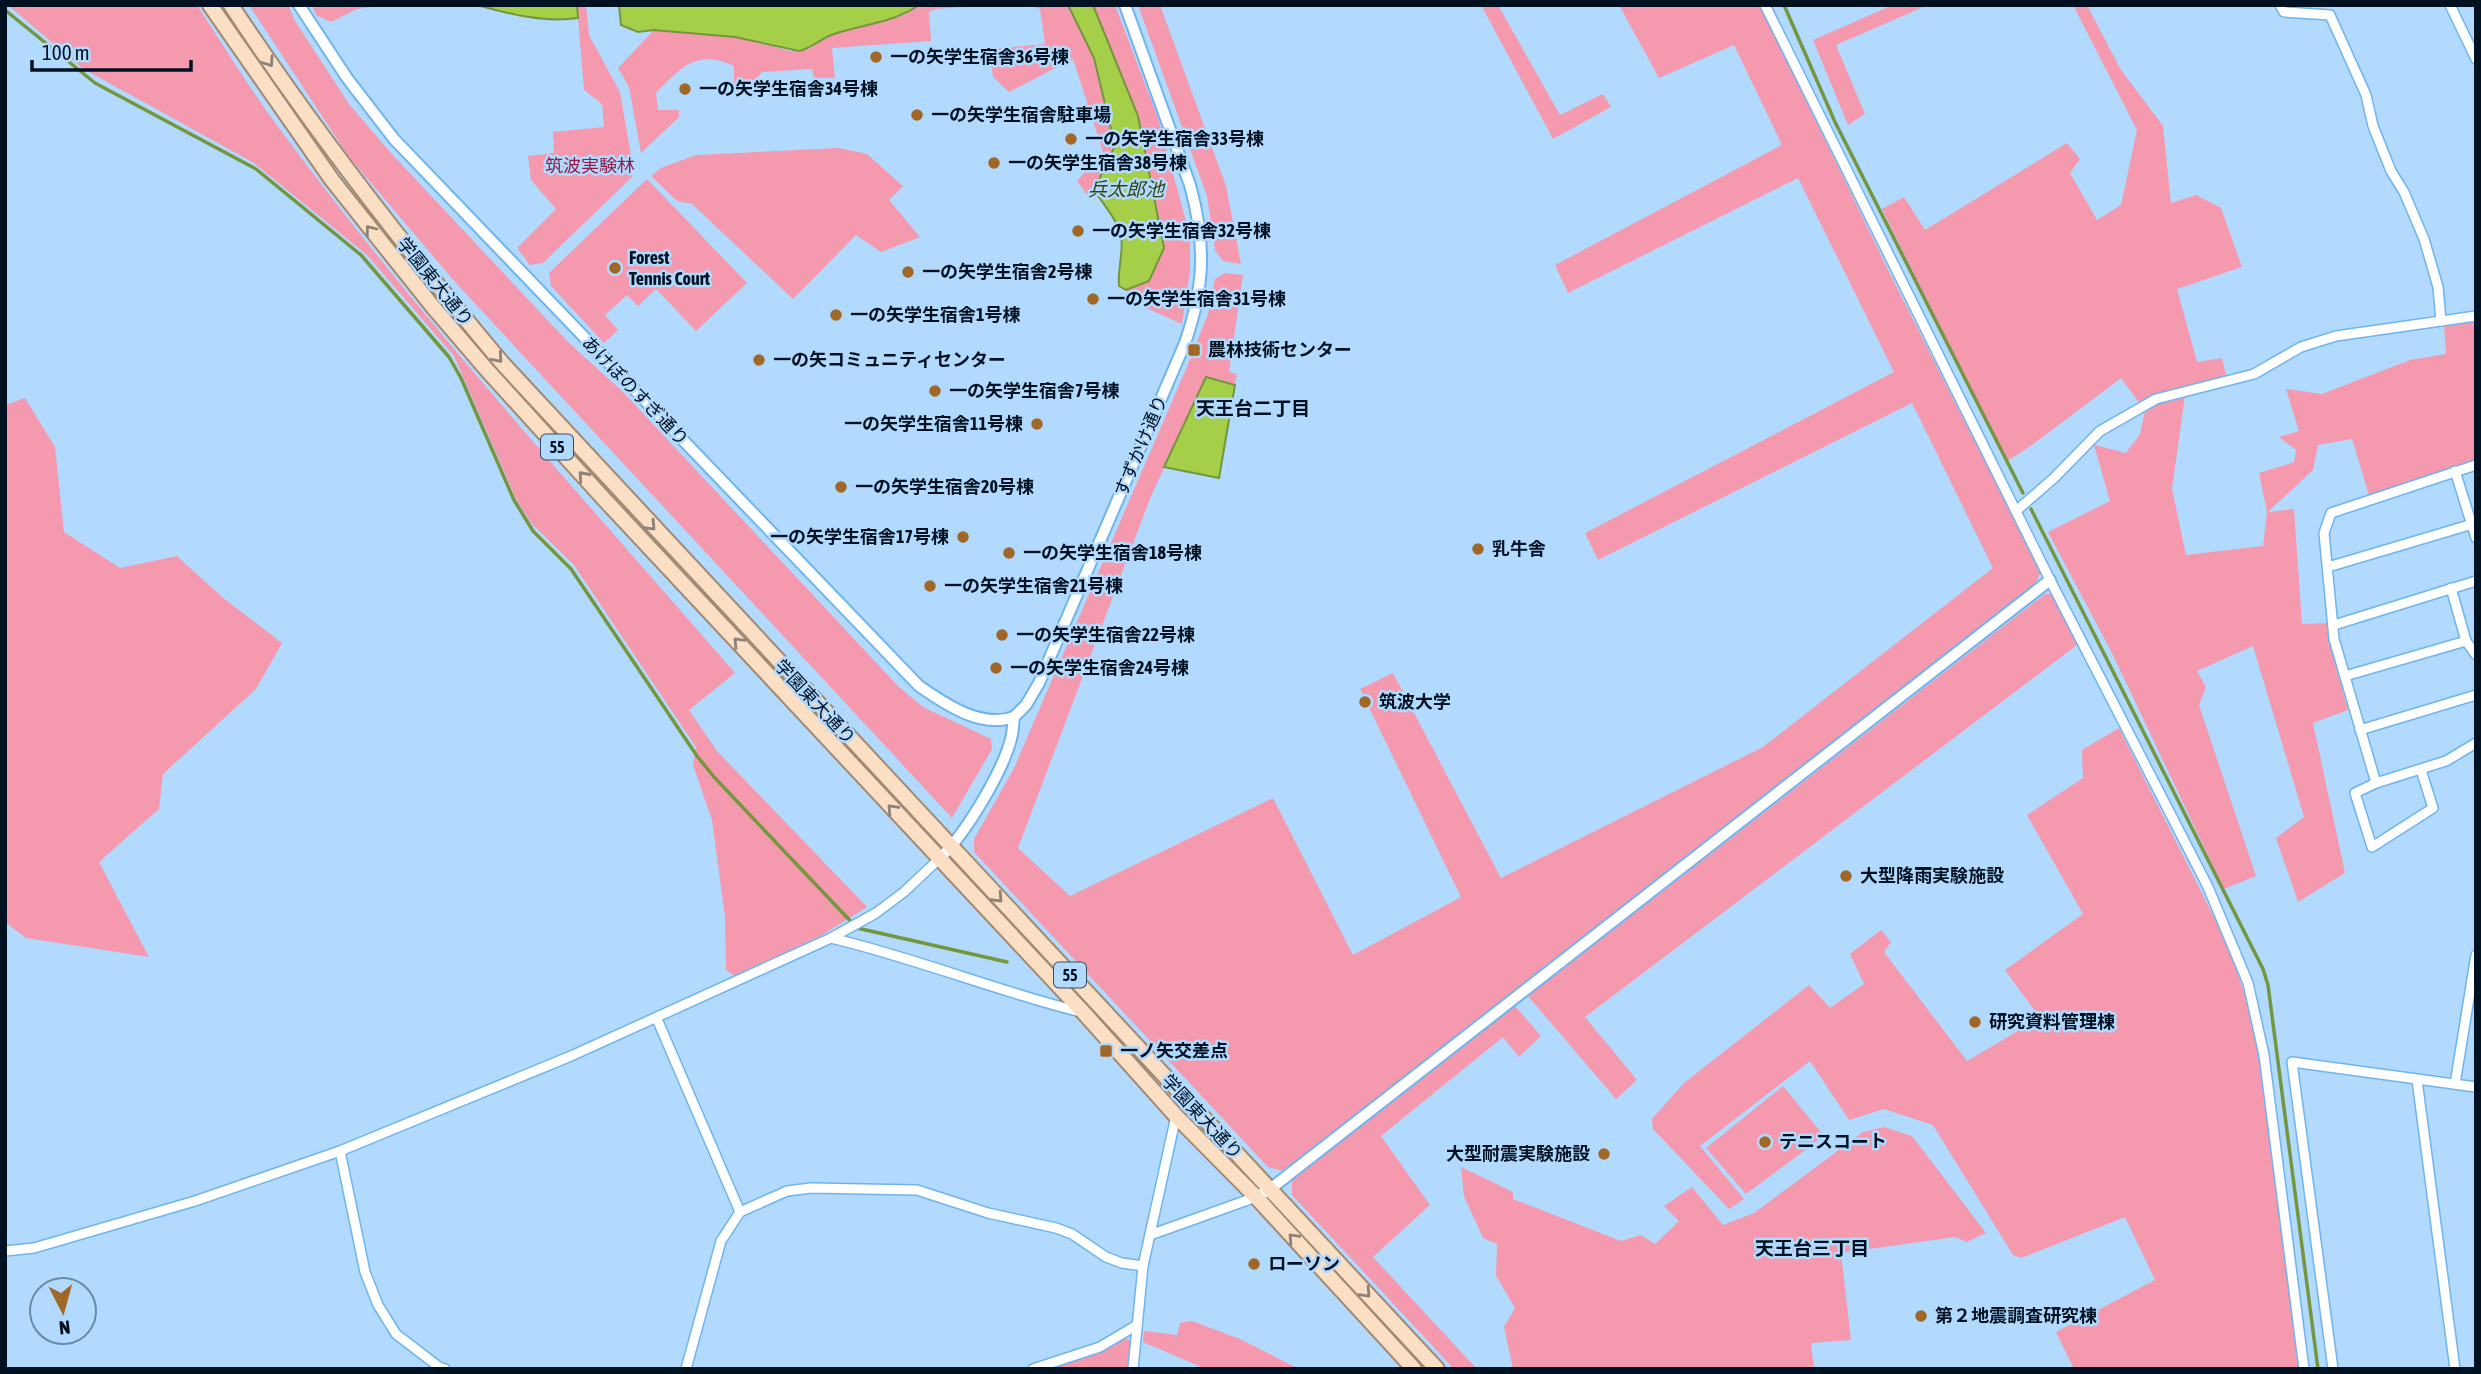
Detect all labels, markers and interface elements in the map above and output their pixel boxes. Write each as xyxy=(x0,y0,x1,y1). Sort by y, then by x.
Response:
scale bar xyxy=(32,28,191,72)
text: 100 m xyxy=(42,40,90,64)
place label: 一の矢学生宿舎36号棟 xyxy=(890,46,1069,67)
marker: 一の矢学生宿舎36号棟 xyxy=(868,49,884,65)
one-way arrow xyxy=(261,54,273,67)
place label: 一の矢学生宿舎34号棟 xyxy=(699,78,878,99)
marker: 一の矢学生宿舎34号棟 xyxy=(677,81,693,97)
place label: 一の矢学生宿舎駐車場 xyxy=(931,104,1111,125)
marker: 一の矢学生宿舎駐車場 xyxy=(909,107,925,123)
place label: 一の矢学生宿舎33号棟 xyxy=(1085,128,1264,149)
marker: 一の矢学生宿舎33号棟 xyxy=(1063,131,1079,147)
place label: 一の矢学生宿舎38号棟 xyxy=(1008,152,1187,173)
park label: 筑波実験林 xyxy=(545,155,635,176)
marker: 一の矢学生宿舎38号棟 xyxy=(986,155,1002,171)
water label: 兵太郎池 xyxy=(1088,178,1166,200)
place label: 一の矢学生宿舎32号棟 xyxy=(1092,220,1271,241)
marker: 一の矢学生宿舎32号棟 xyxy=(1070,223,1086,239)
one-way arrow xyxy=(366,225,379,237)
street label: 学園東大通り xyxy=(393,233,478,330)
place label: Forest Tennis Court xyxy=(629,247,711,289)
marker: Forest Tennis Court xyxy=(607,260,623,276)
place label: 一の矢学生宿舎2号棟 xyxy=(922,261,1092,282)
marker: 一の矢学生宿舎2号棟 xyxy=(900,264,916,280)
place label: 一の矢学生宿舎31号棟 xyxy=(1107,288,1286,309)
marker: 一の矢学生宿舎31号棟 xyxy=(1085,291,1101,307)
place label: 一の矢学生宿舎1号棟 xyxy=(850,304,1020,325)
marker: 一の矢学生宿舎1号棟 xyxy=(828,307,844,323)
street label: あけぼのすぎ通り xyxy=(578,332,693,450)
place label: 農林技術センター xyxy=(1208,339,1352,360)
marker: 農林技術センター xyxy=(1186,342,1202,358)
place label: 一の矢コミュニティセンター xyxy=(773,349,1006,370)
one-way arrow xyxy=(490,350,502,363)
marker: 一の矢コミュニティセンター xyxy=(751,352,767,368)
place label: 一の矢学生宿舎7号棟 xyxy=(949,380,1119,401)
marker: 一の矢学生宿舎7号棟 xyxy=(927,383,943,399)
street label: すずかけ通り xyxy=(1110,392,1171,500)
district label: 天王台二丁目 xyxy=(1196,397,1310,419)
place label: 一の矢学生宿舎11号棟 xyxy=(844,413,1023,434)
marker: 一の矢学生宿舎11号棟 xyxy=(1029,416,1045,432)
road number: 55 xyxy=(541,434,573,460)
one-way arrow xyxy=(579,471,591,484)
place label: 一の矢学生宿舎20号棟 xyxy=(855,476,1034,497)
marker: 一の矢学生宿舎20号棟 xyxy=(833,479,849,495)
one-way arrow xyxy=(643,518,656,531)
place label: 一の矢学生宿舎17号棟 xyxy=(770,526,949,547)
marker: 一の矢学生宿舎17号棟 xyxy=(955,529,971,545)
place label: 乳牛舎 xyxy=(1492,538,1546,559)
marker: 乳牛舎 xyxy=(1470,541,1486,557)
place label: 一の矢学生宿舎18号棟 xyxy=(1023,542,1202,563)
marker: 一の矢学生宿舎18号棟 xyxy=(1001,545,1017,561)
place label: 一の矢学生宿舎21号棟 xyxy=(944,575,1123,596)
marker: 一の矢学生宿舎21号棟 xyxy=(922,578,938,594)
place label: 一の矢学生宿舎22号棟 xyxy=(1016,624,1195,645)
marker: 一の矢学生宿舎22号棟 xyxy=(994,627,1010,643)
one-way arrow xyxy=(734,637,746,650)
street label: 学園東大通り xyxy=(771,655,860,748)
place label: 一の矢学生宿舎24号棟 xyxy=(1010,657,1189,678)
marker: 一の矢学生宿舎24号棟 xyxy=(988,660,1004,676)
place label: 筑波大学 xyxy=(1379,691,1451,712)
marker: 筑波大学 xyxy=(1357,694,1373,710)
one-way arrow xyxy=(888,804,901,817)
place label: 大型降雨実験施設 xyxy=(1860,865,2004,886)
marker: 大型降雨実験施設 xyxy=(1838,868,1854,884)
one-way arrow xyxy=(989,890,1002,903)
road number: 55 xyxy=(1054,962,1086,987)
place label: 研究資料管理棟 xyxy=(1989,1011,2115,1032)
marker: 研究資料管理棟 xyxy=(1967,1014,1983,1030)
place label: 一ノ矢交差点 xyxy=(1120,1040,1228,1061)
marker: 一ノ矢交差点 xyxy=(1098,1043,1114,1059)
street label: 学園東大通り xyxy=(1158,1070,1247,1163)
place label: テニスコート xyxy=(1779,1131,1887,1152)
marker: テニスコート xyxy=(1757,1134,1773,1150)
place label: 大型耐震実験施設 xyxy=(1446,1143,1590,1164)
marker: 大型耐震実験施設 xyxy=(1596,1146,1612,1162)
one-way arrow xyxy=(1289,1233,1302,1246)
district label: 天王台三丁目 xyxy=(1755,1237,1869,1259)
place label: ローソン xyxy=(1268,1253,1340,1274)
marker: ローソン xyxy=(1246,1256,1262,1272)
north arrow xyxy=(28,1276,98,1346)
one-way arrow xyxy=(1358,1285,1371,1298)
place label: 第２地震調査研究棟 xyxy=(1935,1305,2097,1326)
marker: 第２地震調査研究棟 xyxy=(1913,1308,1929,1324)
text: N xyxy=(58,1316,72,1339)

